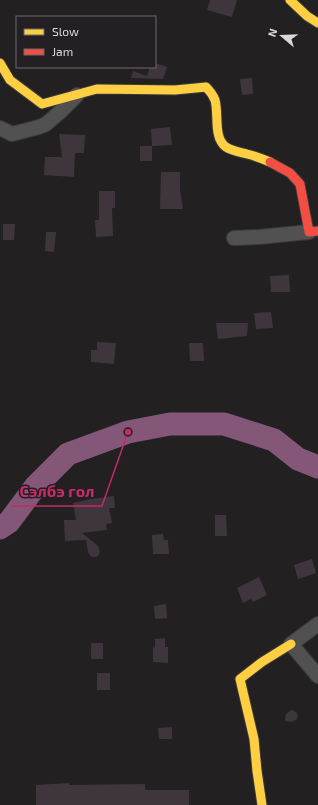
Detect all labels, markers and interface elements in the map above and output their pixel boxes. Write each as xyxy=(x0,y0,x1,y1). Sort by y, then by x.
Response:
legend xyxy=(16,16,156,68)
north arrow xyxy=(262,16,302,56)
text: Slow xyxy=(52,24,79,38)
text: N xyxy=(265,27,280,38)
text: Jam xyxy=(52,44,73,58)
callout: Сэлбэ гол xyxy=(11,478,102,506)
text: Сэлбэ гол xyxy=(19,481,95,500)

